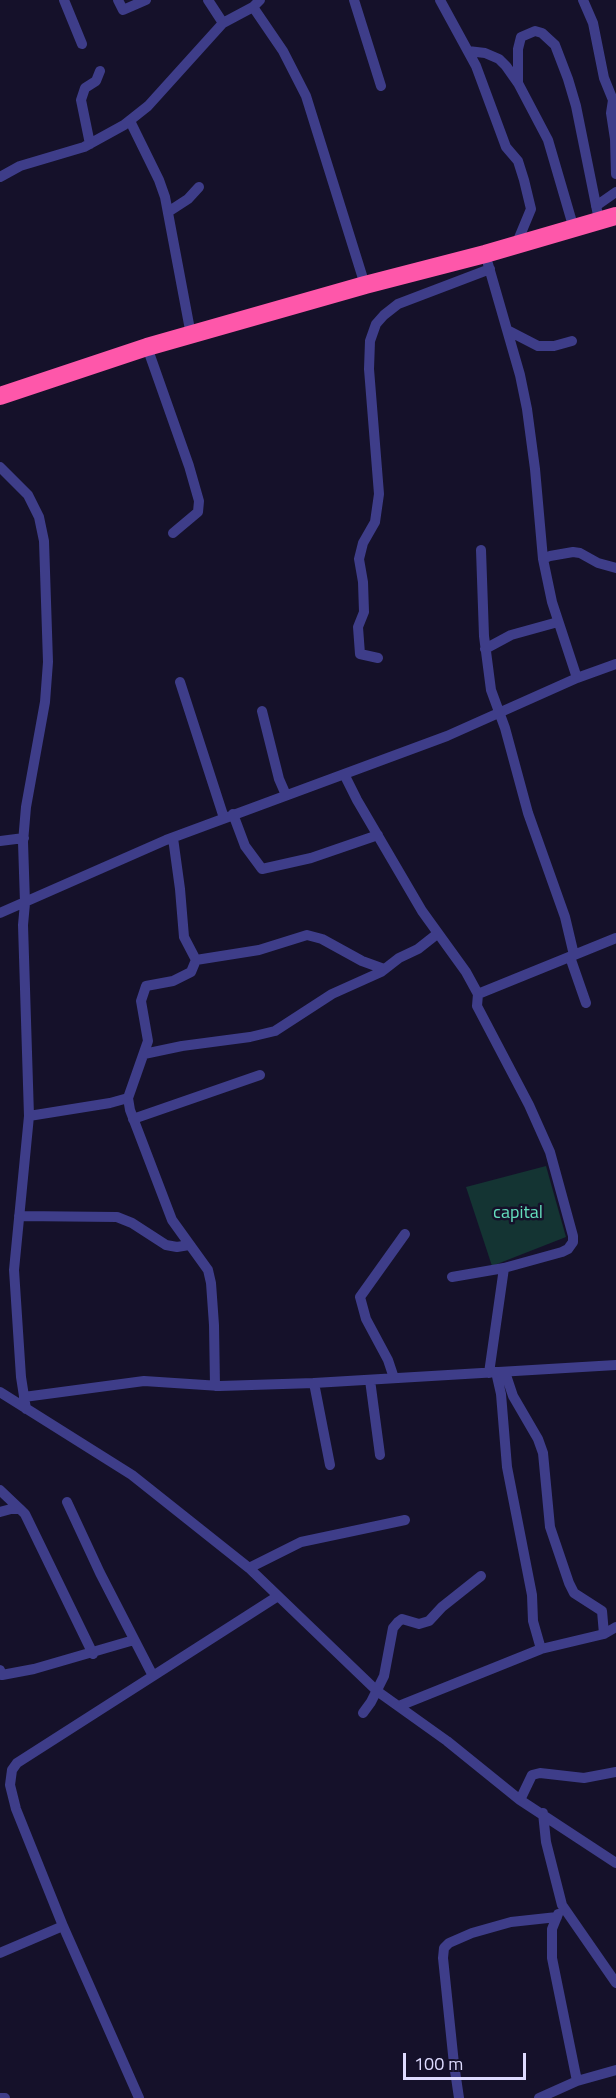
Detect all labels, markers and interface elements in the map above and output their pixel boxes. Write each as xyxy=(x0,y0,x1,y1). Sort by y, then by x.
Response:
park label: capital xyxy=(493,1203,543,1225)
scale bar xyxy=(406,2041,529,2079)
text: 100 m xyxy=(414,2050,463,2077)

